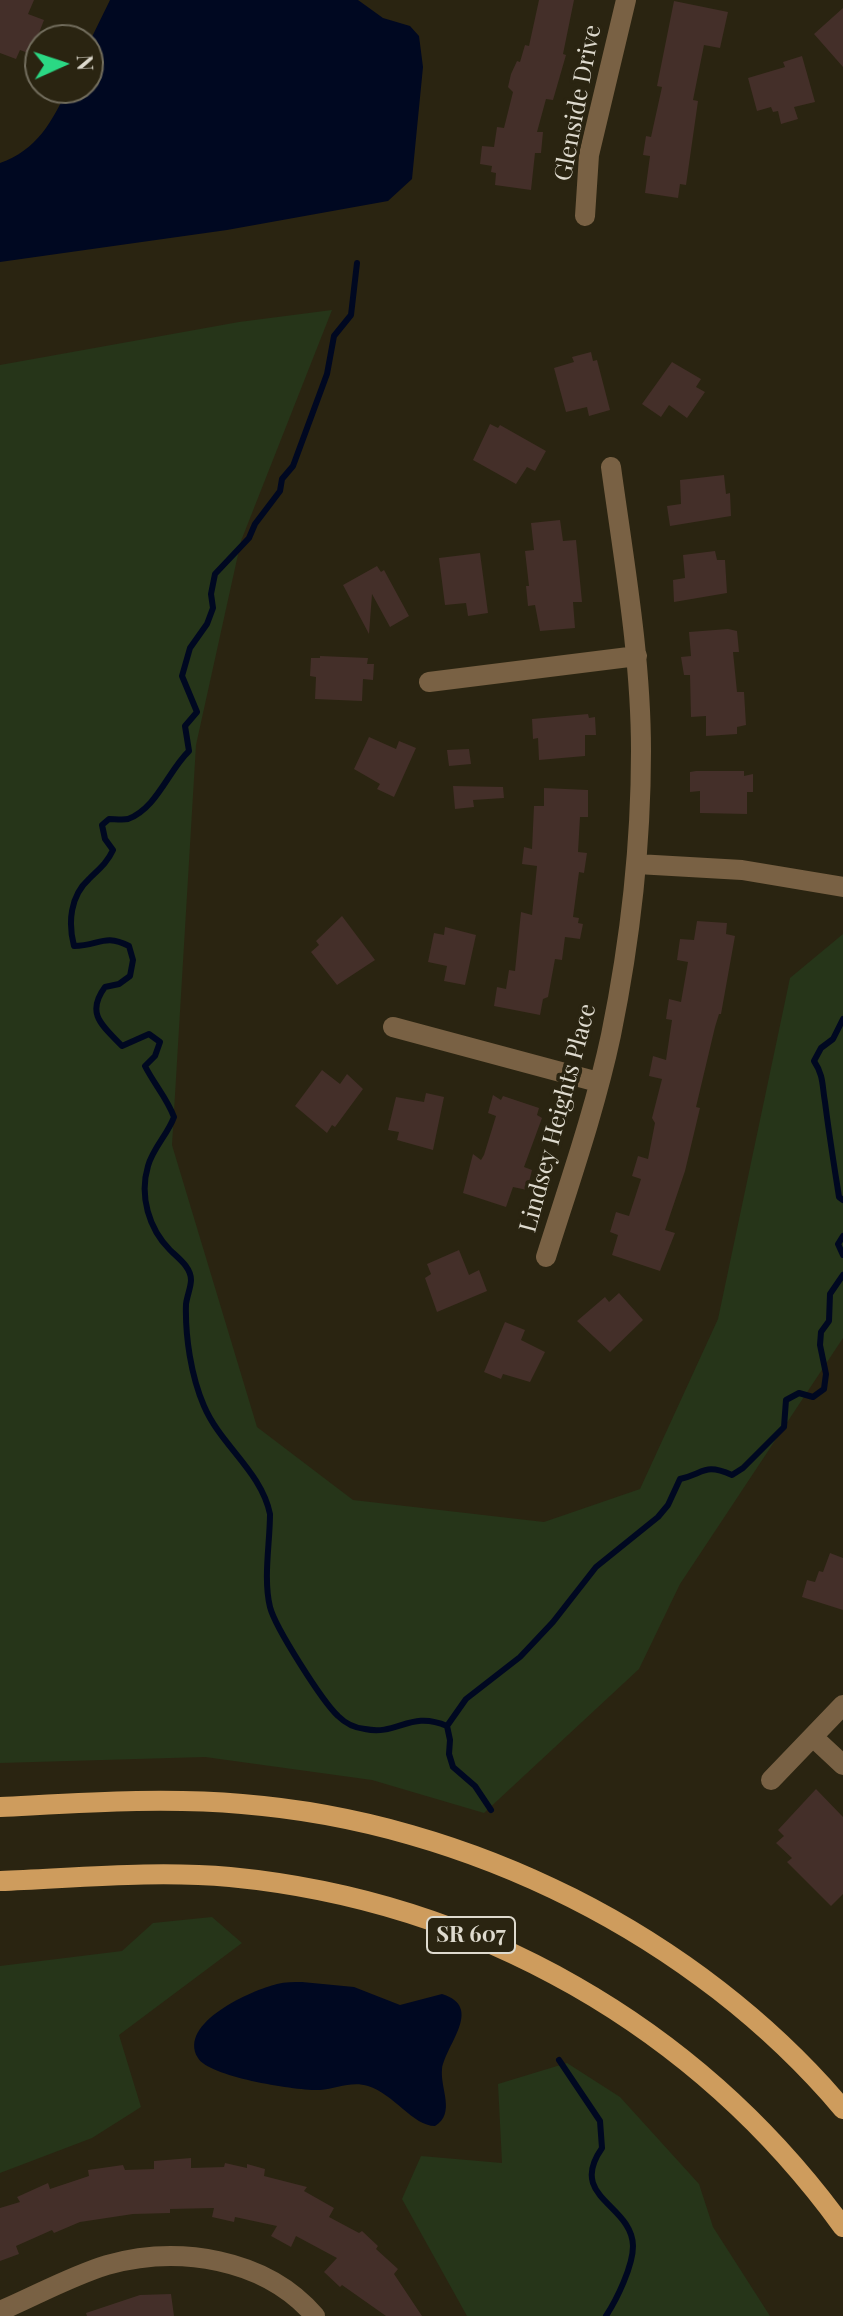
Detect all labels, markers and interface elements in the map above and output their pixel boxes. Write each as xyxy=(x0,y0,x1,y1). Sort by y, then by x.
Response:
street label: Glenside Drive xyxy=(549,23,607,183)
north arrow xyxy=(24,24,104,104)
text: N xyxy=(71,54,101,72)
street label: Lindsey Heights Place xyxy=(514,1001,602,1235)
road number: SR 607 xyxy=(427,1917,515,1953)

